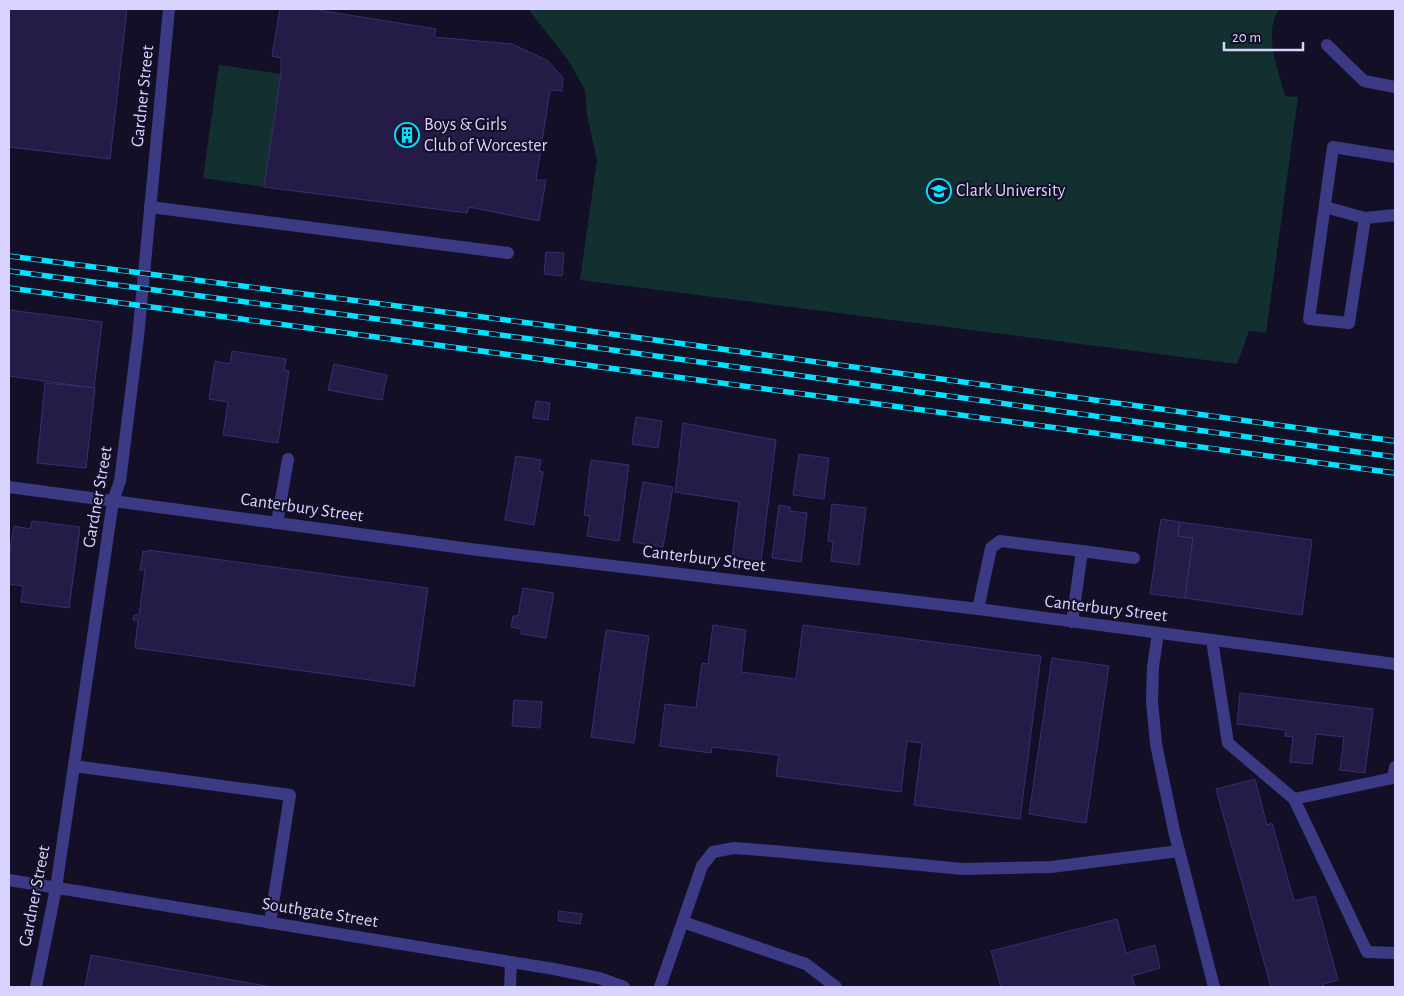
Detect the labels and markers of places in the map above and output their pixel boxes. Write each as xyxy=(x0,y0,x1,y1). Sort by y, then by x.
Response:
place label: Boys & Girls Club of Worcester xyxy=(424,116,548,155)
building icon: Boys & Girls Club of Worcester xyxy=(394,122,420,148)
school or university icon: Clark University xyxy=(926,178,952,204)
place label: Clark University xyxy=(956,182,1066,200)

